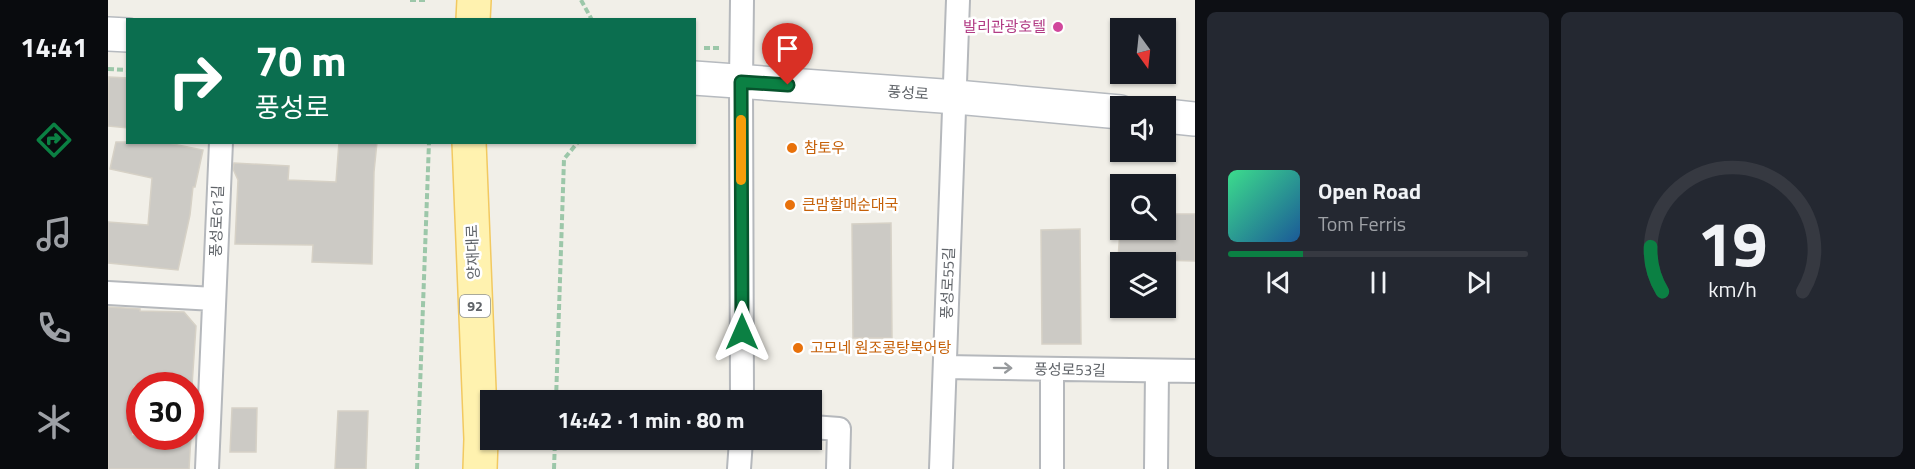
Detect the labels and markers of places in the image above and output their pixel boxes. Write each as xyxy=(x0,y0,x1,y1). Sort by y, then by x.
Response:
place label: 발리관광호텔 xyxy=(963,15,1046,38)
marker: 발리관광호텔 xyxy=(1051,20,1065,34)
pin xyxy=(762,23,813,85)
place label: 참토우 xyxy=(804,136,845,159)
marker: 참토우 xyxy=(785,141,799,155)
place label: 큰맘할매순대국 xyxy=(802,193,899,216)
marker: 큰맘할매순대국 xyxy=(783,198,797,212)
place label: 고모네 원조콩탕북어탕 xyxy=(810,336,952,359)
marker: 고모네 원조콩탕북어탕 xyxy=(791,341,805,355)

